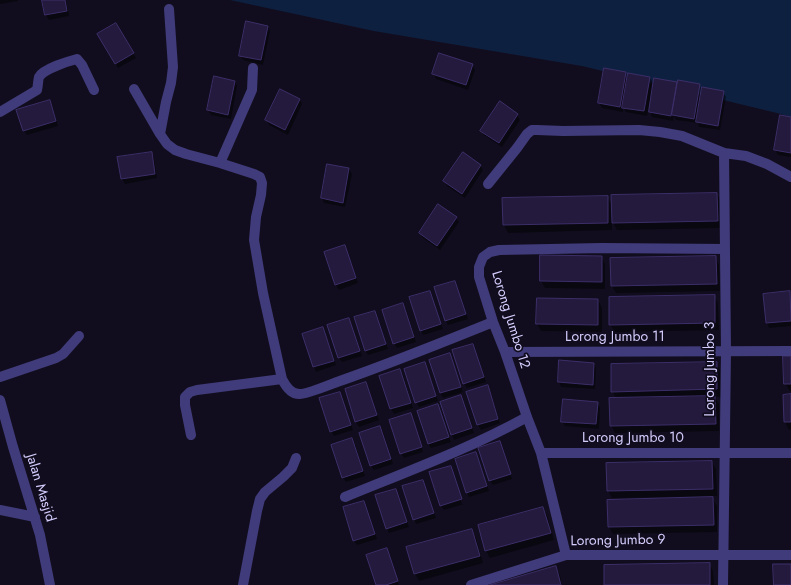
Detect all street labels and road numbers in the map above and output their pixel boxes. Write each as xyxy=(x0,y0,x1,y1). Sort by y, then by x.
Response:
street label: Lorong Jumbo 12 xyxy=(487,269,533,371)
street label: Lorong Jumbo 3 xyxy=(703,322,719,416)
street label: Lorong Jumbo 11 xyxy=(565,330,665,346)
street label: Lorong Jumbo 10 xyxy=(582,431,684,447)
street label: Jalan Masjid xyxy=(22,452,58,524)
street label: Lorong Jumbo 9 xyxy=(570,532,666,550)

